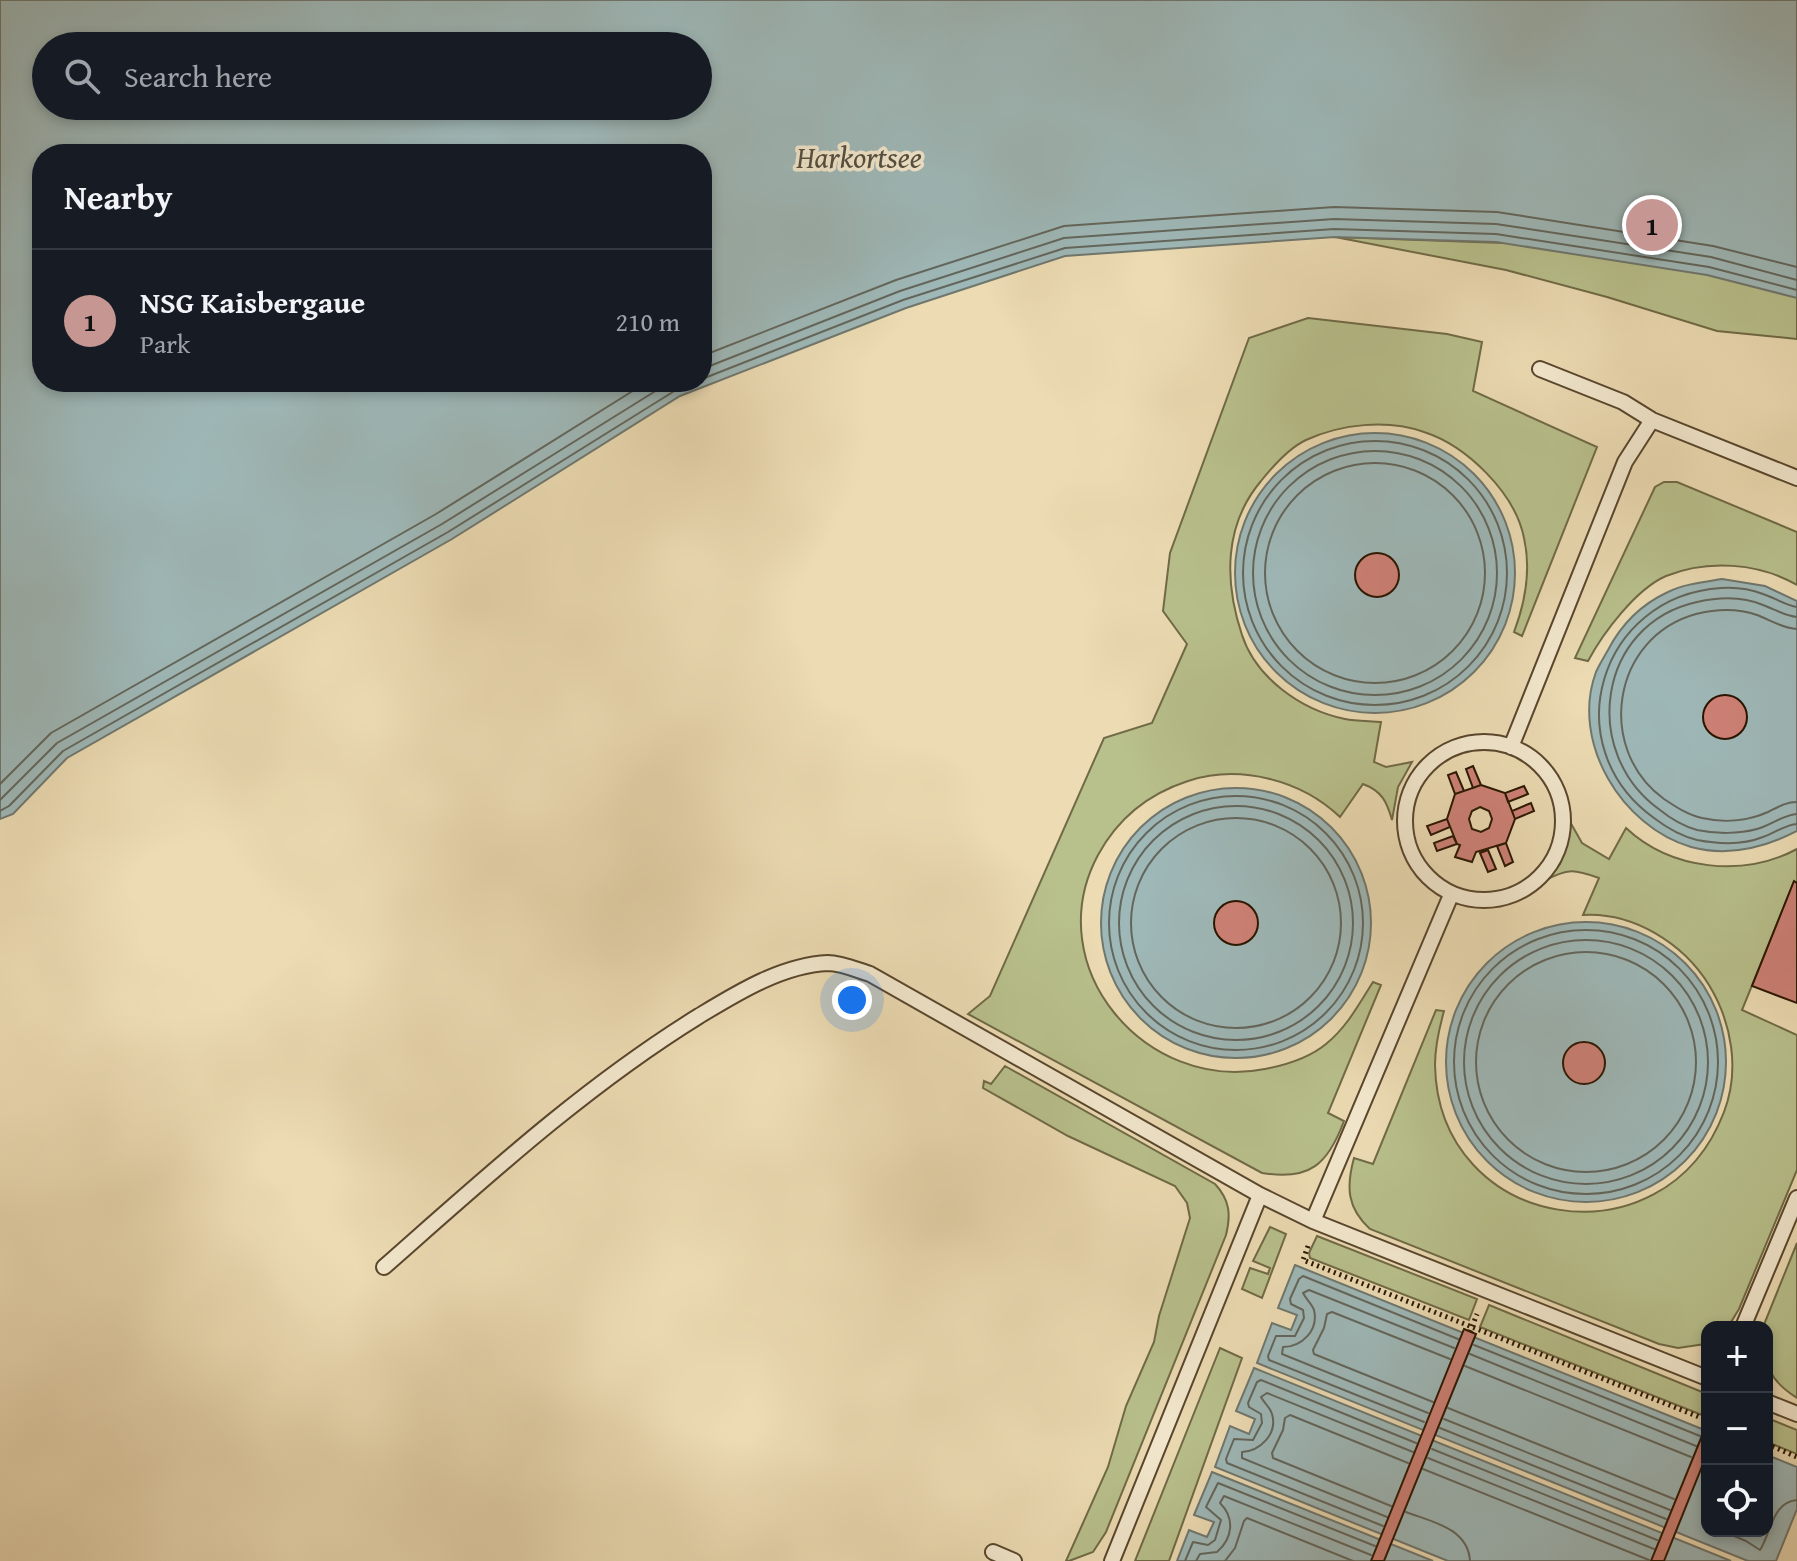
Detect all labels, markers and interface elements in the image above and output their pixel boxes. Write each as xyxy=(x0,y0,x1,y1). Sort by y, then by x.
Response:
search box xyxy=(32,32,712,120)
icon: search xyxy=(60,54,104,98)
text: Search here xyxy=(124,54,272,98)
water label: Harkortsee xyxy=(795,135,922,179)
text: Nearby xyxy=(64,172,173,221)
pin: 1 xyxy=(1626,195,1678,255)
text: NSG Kaisbergaue xyxy=(140,280,365,324)
text: 1 xyxy=(83,302,97,341)
text: 210 m xyxy=(615,302,680,341)
text: Park xyxy=(140,324,190,363)
your location xyxy=(832,980,872,1020)
map controls xyxy=(1701,1321,1773,1537)
button: + xyxy=(1701,1321,1773,1393)
button: − xyxy=(1701,1393,1773,1465)
button: locate xyxy=(1701,1465,1773,1537)

